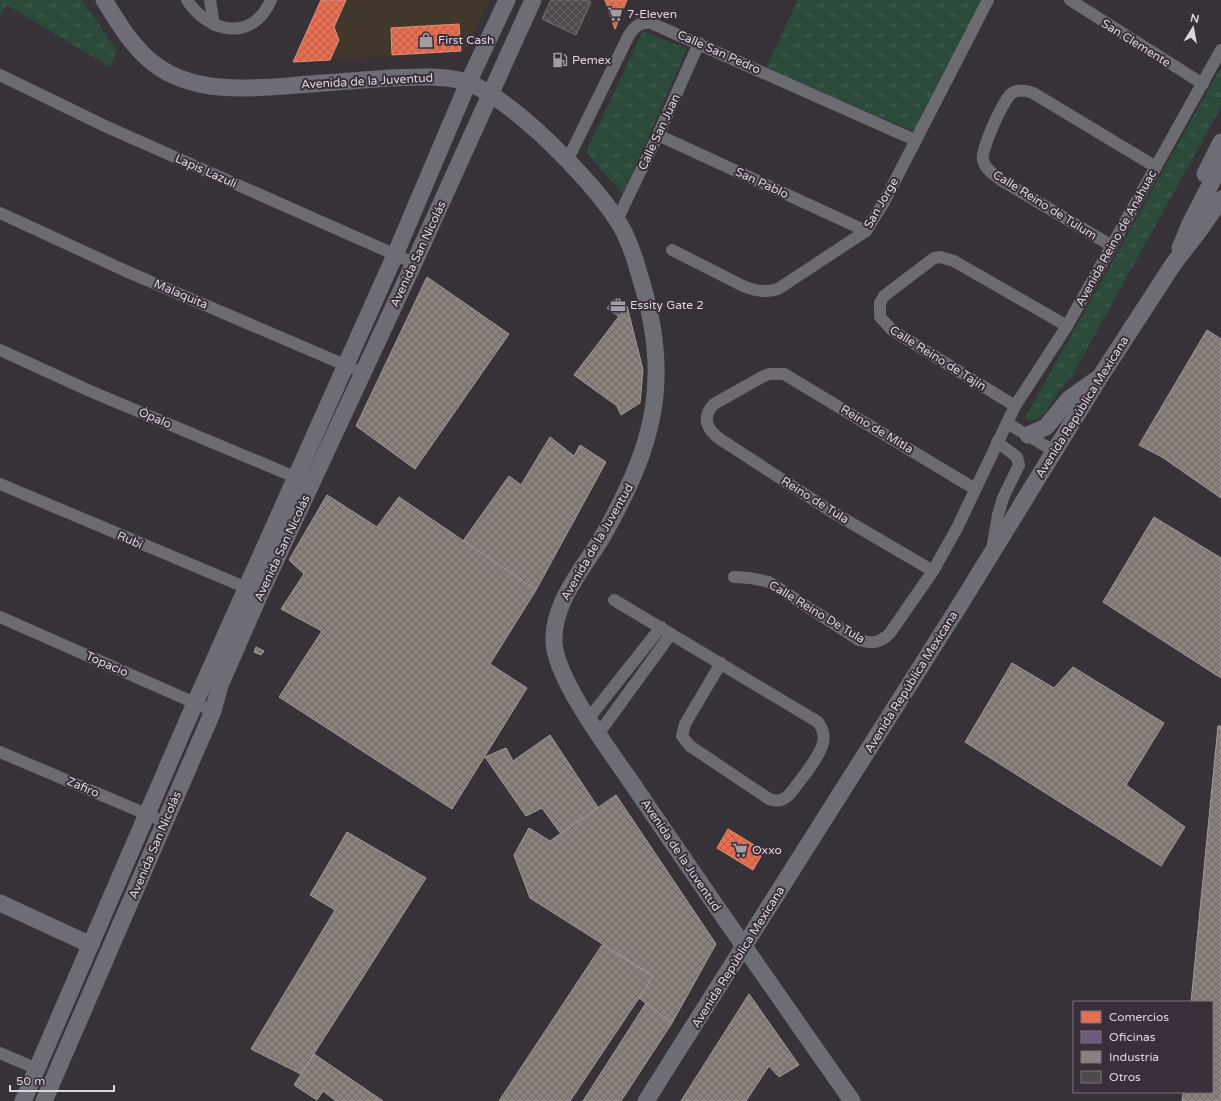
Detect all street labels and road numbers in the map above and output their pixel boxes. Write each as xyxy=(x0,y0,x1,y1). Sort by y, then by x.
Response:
street label: San Clemente xyxy=(1099,16,1173,70)
street label: Calle San Pedro xyxy=(675,27,763,77)
street label: Avenida de la Juventud xyxy=(301,71,433,91)
street label: Calle San Juan xyxy=(635,92,683,172)
street label: Lapis Lazuli xyxy=(173,151,239,191)
street label: San Pablo xyxy=(733,165,791,201)
street label: Calle Reino de Tulum xyxy=(991,167,1099,243)
street label: Avenida Reino de Anáhuac xyxy=(1073,167,1159,309)
street label: San Jorge xyxy=(861,175,901,231)
street label: Avenida San Nicolás xyxy=(387,198,449,309)
street label: Malaquita xyxy=(152,276,210,312)
street label: Calle Reino de Tajín xyxy=(887,323,989,393)
street label: Avenida República Mexicana xyxy=(1033,334,1131,480)
street label: Reino de Mitla xyxy=(838,402,916,456)
street label: Ópalo xyxy=(137,405,173,431)
street label: Reino de Tula xyxy=(779,474,851,526)
street label: Avenida de la Juventud xyxy=(558,481,636,603)
street label: Avenida San Nicolás xyxy=(251,492,313,603)
street label: Rubí xyxy=(115,528,145,552)
street label: Calle Reino De Tula xyxy=(767,578,867,646)
street label: Avenida República Mexicana xyxy=(862,609,960,755)
street label: Topacio xyxy=(84,648,130,680)
street label: Zafiro xyxy=(65,774,101,800)
street label: Avenida San Nicolás xyxy=(126,789,184,901)
street label: Avenida de la Juventud xyxy=(638,796,724,914)
street label: Avenida República Mexicana xyxy=(689,884,787,1030)

